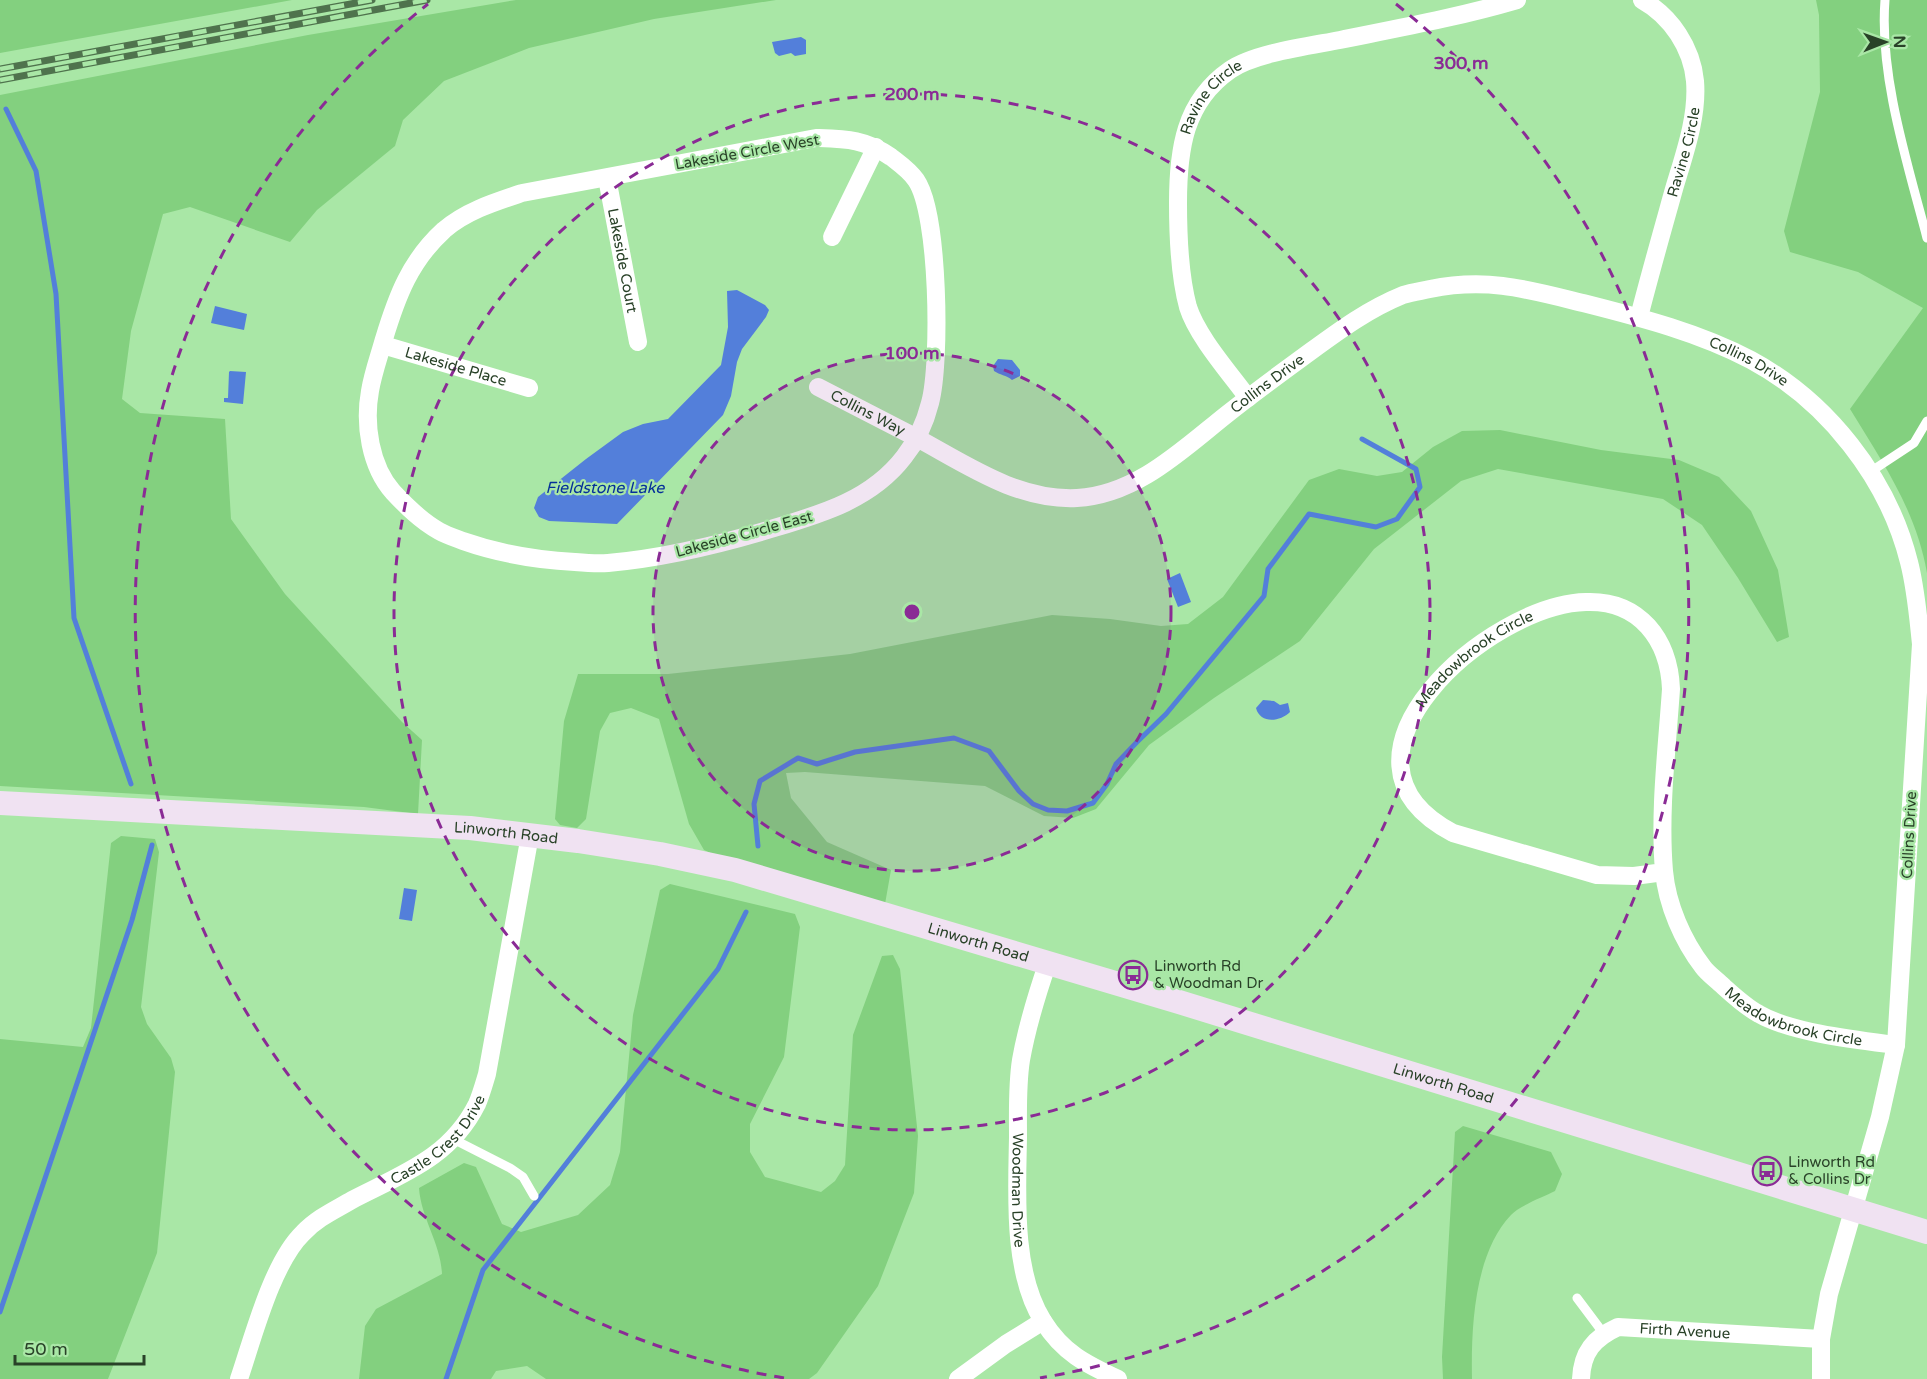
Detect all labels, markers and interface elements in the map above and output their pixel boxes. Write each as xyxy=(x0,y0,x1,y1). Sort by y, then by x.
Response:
north arrow xyxy=(1855,12,1915,72)
text: N xyxy=(1889,35,1909,48)
text: 300 m xyxy=(1433,52,1489,74)
street label: Ravine Circle xyxy=(1177,56,1245,137)
text: 200 m xyxy=(884,83,940,105)
street label: Ravine Circle xyxy=(1663,106,1703,199)
street label: Lakeside Circle West xyxy=(674,130,821,174)
street label: Lakeside Court xyxy=(604,207,641,315)
street label: Collins Drive xyxy=(1706,333,1792,390)
text: 100 m xyxy=(884,342,940,364)
street label: Lakeside Place xyxy=(403,343,509,390)
street label: Collins Drive xyxy=(1227,350,1308,417)
street label: Collins Way xyxy=(827,386,908,439)
water label: Fieldstone Lake xyxy=(546,478,665,498)
street label: Lakeside Circle East xyxy=(674,507,815,561)
centre of rings xyxy=(902,602,922,622)
street label: Meadowbrook Circle xyxy=(1412,607,1536,711)
street label: Collins Drive xyxy=(1898,791,1920,879)
street label: Linworth Road xyxy=(454,818,559,848)
street label: Linworth Road xyxy=(926,919,1031,966)
place label: Linworth Rd & Woodman Dr xyxy=(1154,957,1263,992)
bus stop icon: Linworth Rd & Woodman Dr xyxy=(1117,959,1149,991)
street label: Meadowbrook Circle xyxy=(1721,983,1863,1050)
street label: Linworth Road xyxy=(1391,1059,1496,1107)
street label: Castle Crest Drive xyxy=(387,1092,489,1188)
street label: Woodman Drive xyxy=(1008,1133,1029,1248)
place label: Linworth Rd & Collins Dr xyxy=(1788,1153,1875,1188)
bus stop icon: Linworth Rd & Collins Dr xyxy=(1751,1155,1783,1187)
street label: Firth Avenue xyxy=(1639,1319,1731,1343)
scale bar xyxy=(15,1328,144,1366)
text: 50 m xyxy=(24,1338,68,1360)

